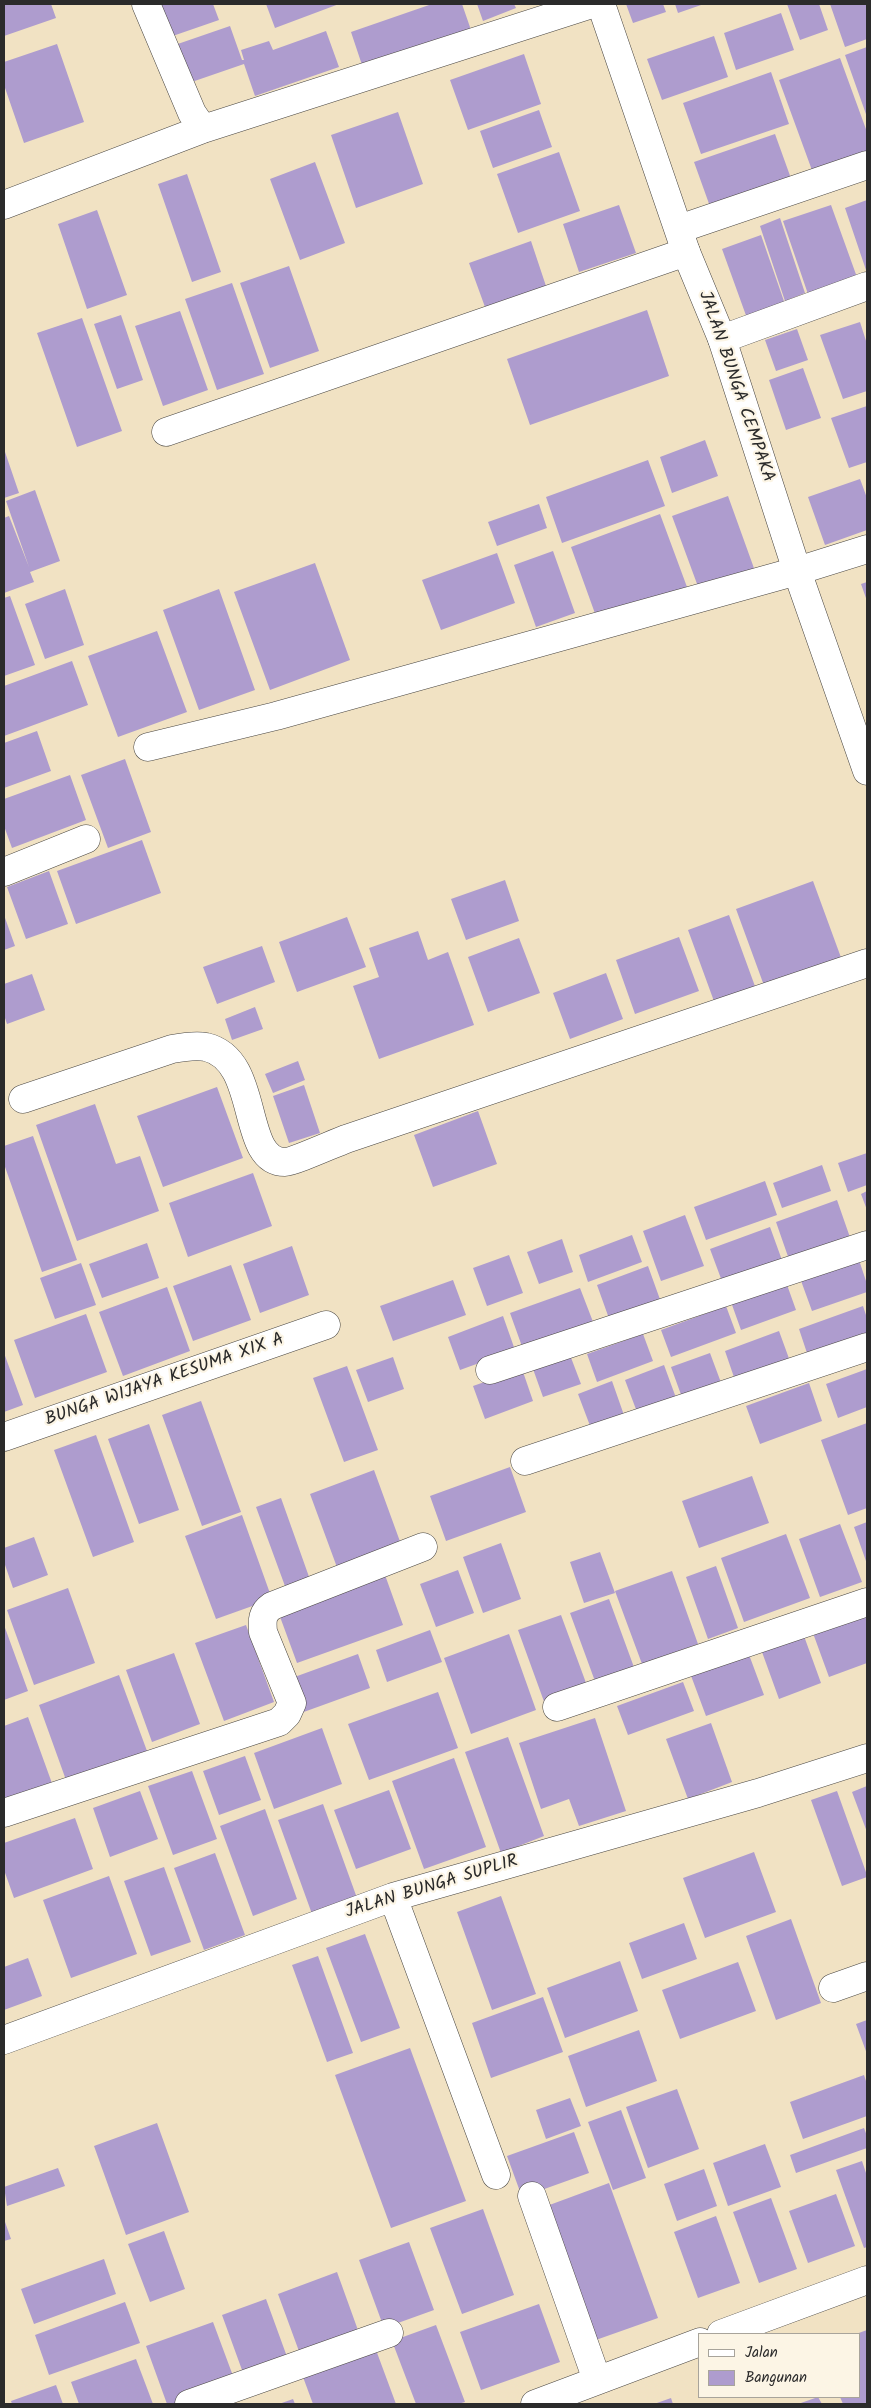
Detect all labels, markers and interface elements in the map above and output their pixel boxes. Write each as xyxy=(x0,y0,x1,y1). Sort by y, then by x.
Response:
street label: JALAN BUNGA CEMPAKA xyxy=(692,288,778,486)
street label: BUNGA WIJAYA KESUMA XIX A xyxy=(43,1330,287,1432)
street label: JALAN BUNGA SUPLIR xyxy=(343,1851,521,1925)
legend xyxy=(698,2333,861,2398)
text: Jalan xyxy=(745,2341,778,2365)
text: Bangunan xyxy=(745,2366,807,2390)

